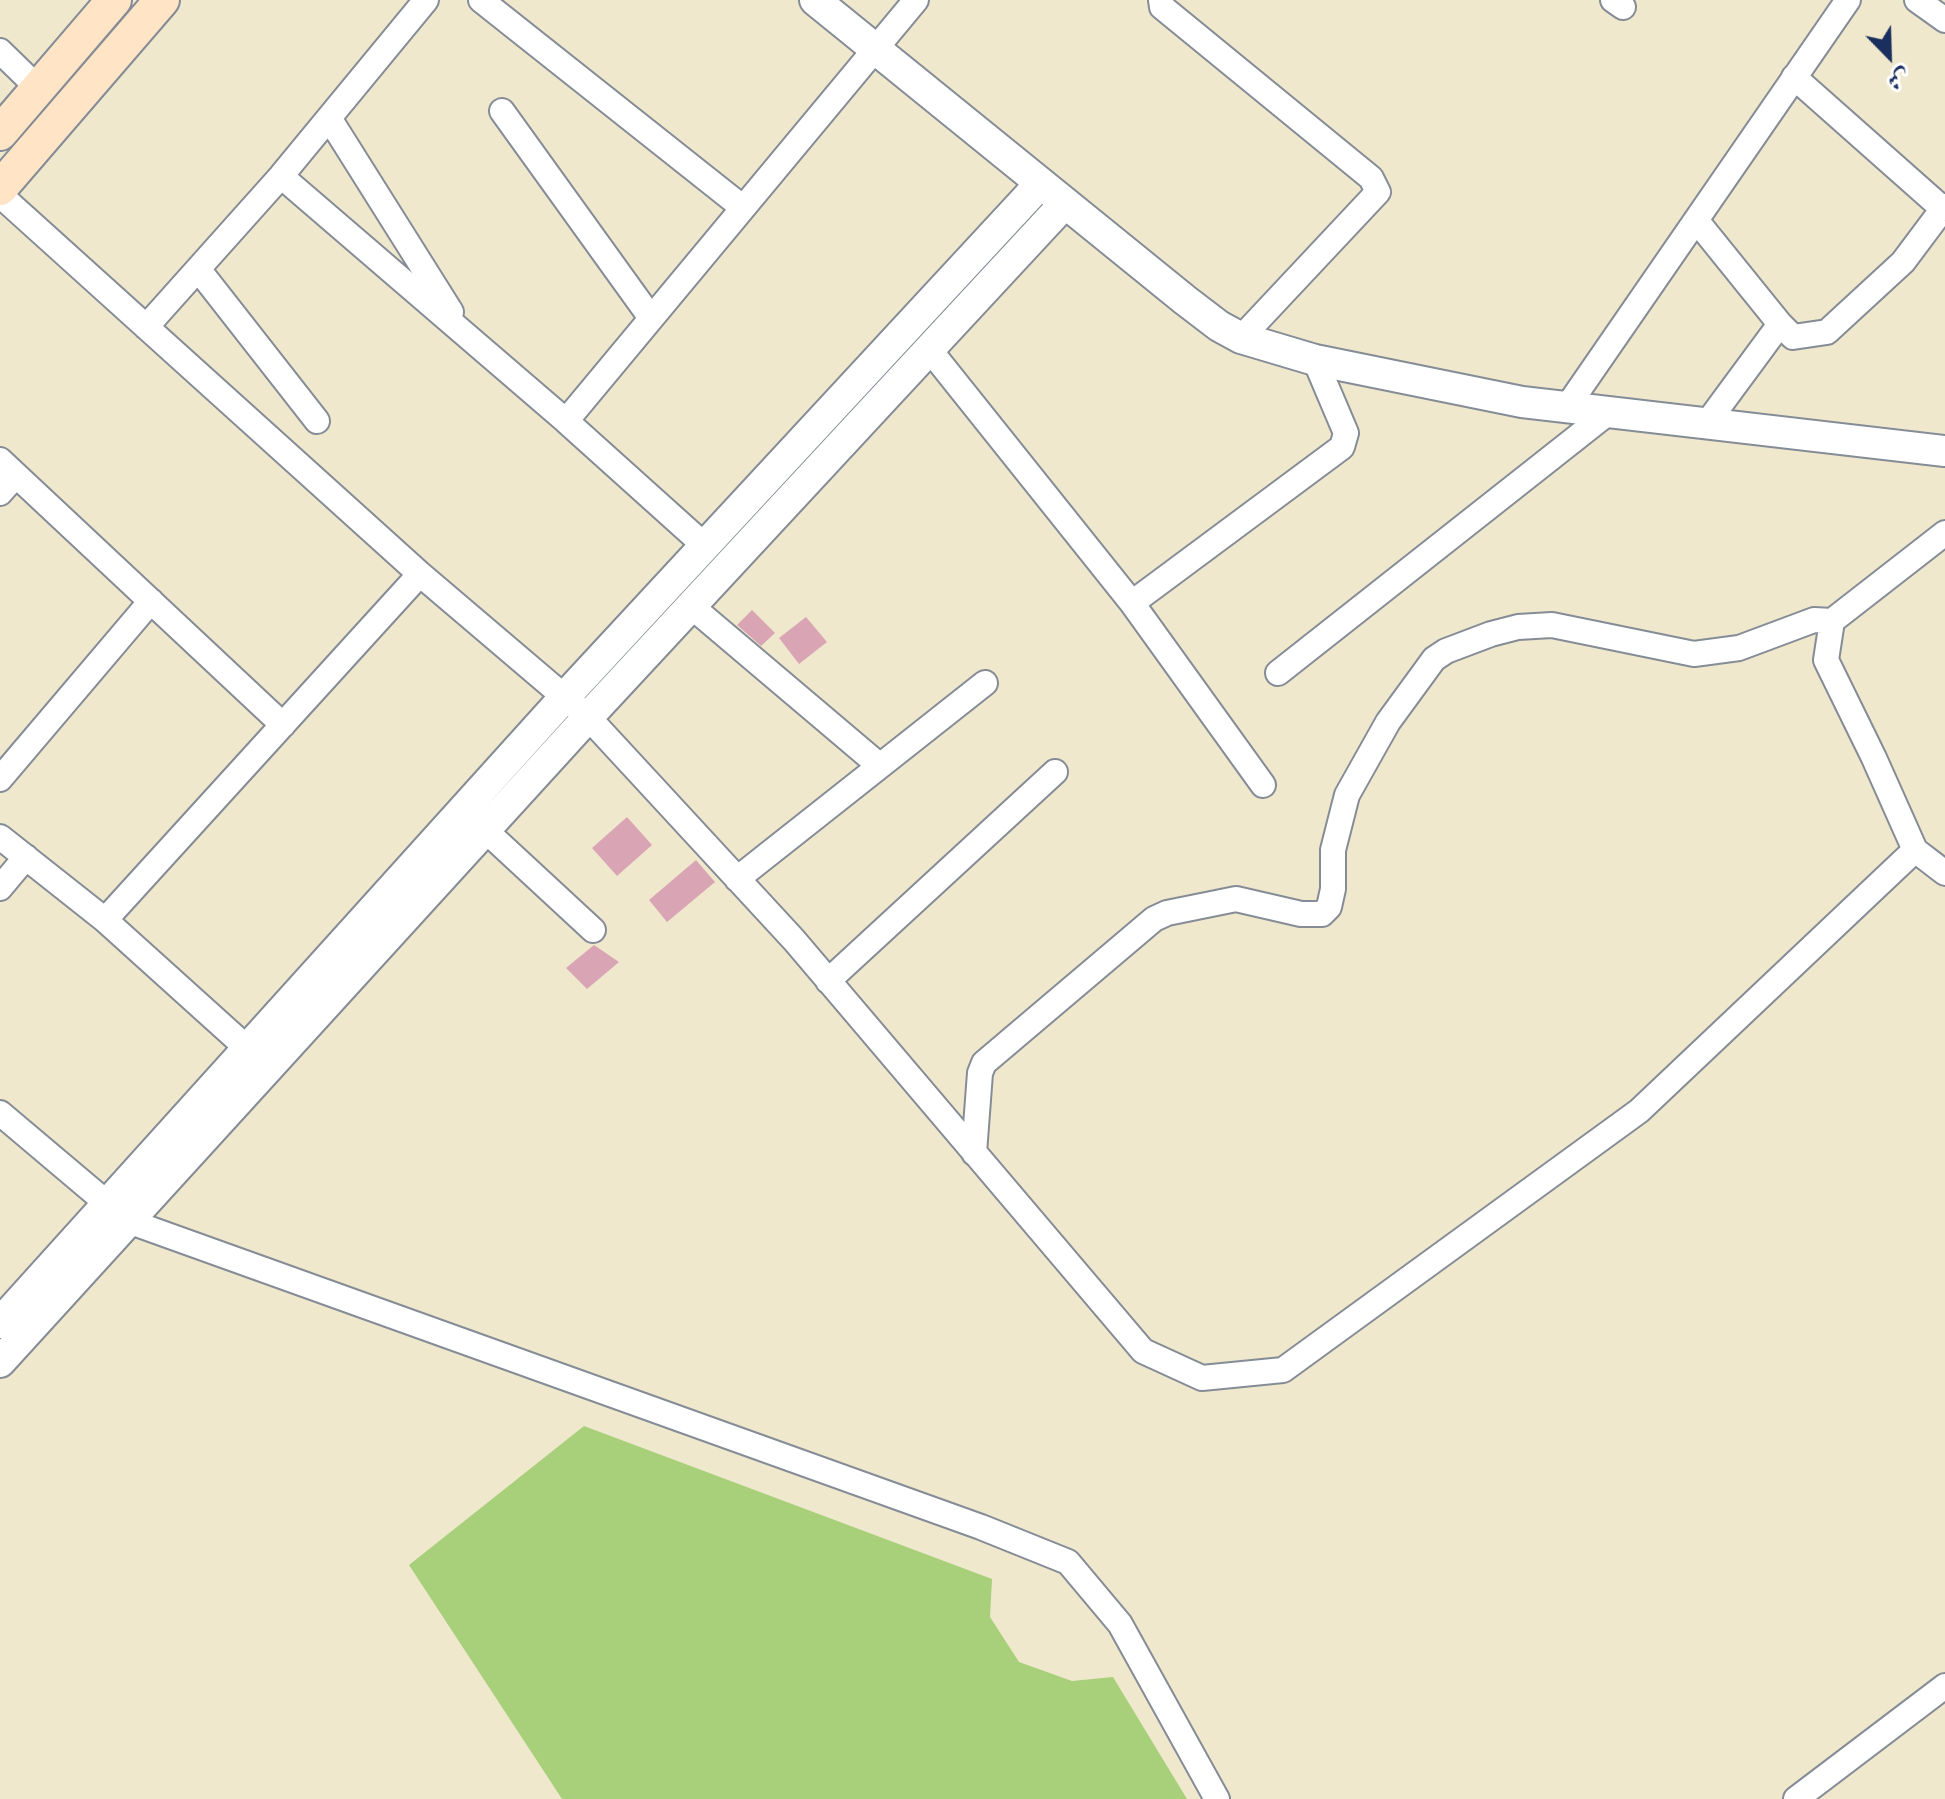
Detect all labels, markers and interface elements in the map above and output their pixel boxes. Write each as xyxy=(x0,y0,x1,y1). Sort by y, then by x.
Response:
north arrow xyxy=(1849,16,1929,96)
text: ش xyxy=(1884,64,1913,92)

